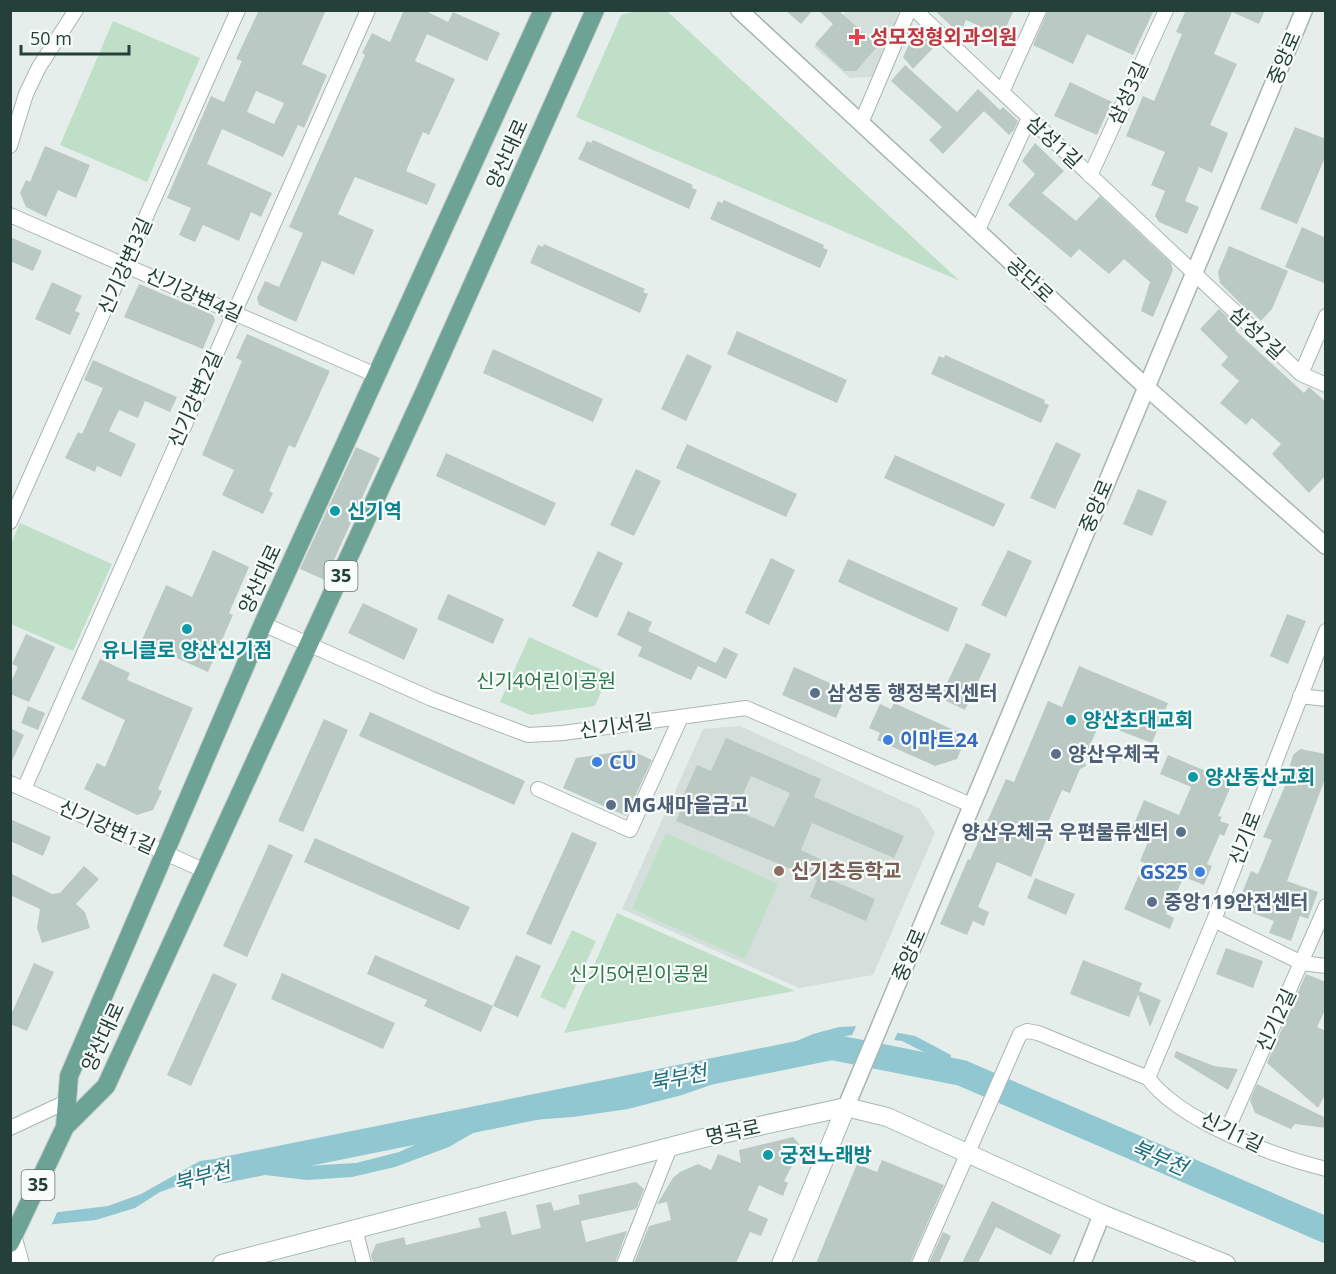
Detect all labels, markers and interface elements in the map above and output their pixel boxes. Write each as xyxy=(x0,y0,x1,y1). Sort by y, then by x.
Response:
scale bar xyxy=(21,18,129,56)
place label: 성모정형외과의원 xyxy=(870,23,1017,50)
text: 50 m xyxy=(30,26,72,50)
street label: 중앙로 xyxy=(1260,27,1307,88)
marker: 성모정형외과의원 xyxy=(848,28,866,46)
street label: 삼성3길 xyxy=(1101,57,1154,129)
street label: 삼성1길 xyxy=(1021,109,1088,174)
street label: 양산대로 xyxy=(479,115,534,193)
street label: 신기강변3길 xyxy=(91,213,158,319)
street label: 공단로 xyxy=(1001,251,1060,308)
street label: 신기강변4길 xyxy=(141,261,247,328)
street label: 삼성2길 xyxy=(1224,300,1291,365)
street label: 신기강변2길 xyxy=(161,346,228,452)
street label: 중앙로 xyxy=(1072,475,1119,536)
place label: 신기역 xyxy=(347,497,402,524)
marker: 신기역 xyxy=(328,504,342,518)
street label: 양산대로 xyxy=(232,540,287,618)
road number: 35 xyxy=(324,561,358,591)
marker: 유니클로 양산신기점 xyxy=(180,622,194,636)
place label: 유니클로 양산신기점 xyxy=(102,636,272,663)
park label: 신기4어린이공원 xyxy=(476,667,616,694)
place label: 삼성동 행정복지센터 xyxy=(827,679,998,706)
marker: 삼성동 행정복지센터 xyxy=(808,686,822,700)
place label: 양산초대교회 xyxy=(1083,706,1193,733)
street label: 신기서길 xyxy=(578,707,654,744)
marker: 양산초대교회 xyxy=(1064,713,1078,727)
place label: 이마트24 xyxy=(900,726,979,753)
marker: 이마트24 xyxy=(881,733,895,747)
place label: 양산우체국 xyxy=(1068,740,1160,767)
marker: 양산우체국 xyxy=(1049,747,1063,761)
place label: CU xyxy=(609,748,637,775)
marker: CU xyxy=(590,755,604,769)
place label: 양산동산교회 xyxy=(1205,763,1315,790)
marker: 양산동산교회 xyxy=(1186,770,1200,784)
place label: MG새마을금고 xyxy=(623,791,748,818)
street label: 신기강변1길 xyxy=(54,793,160,860)
marker: MG새마을금고 xyxy=(604,798,618,812)
street label: 신기로 xyxy=(1222,807,1267,868)
place label: 양산우체국 우편물류센터 xyxy=(961,818,1169,845)
marker: 양산우체국 우편물류센터 xyxy=(1174,825,1188,839)
place label: 신기초등학교 xyxy=(791,857,901,884)
place label: GS25 xyxy=(1140,858,1188,885)
marker: 신기초등학교 xyxy=(772,864,786,878)
marker: GS25 xyxy=(1193,865,1207,879)
place label: 중앙119안전센터 xyxy=(1164,888,1309,915)
marker: 중앙119안전센터 xyxy=(1145,895,1159,909)
street label: 중앙로 xyxy=(885,924,932,985)
park label: 신기5어린이공원 xyxy=(569,960,709,987)
street label: 신기2길 xyxy=(1249,984,1302,1056)
street label: 양산대로 xyxy=(75,998,130,1076)
water label: 북부천 xyxy=(647,1057,712,1096)
street label: 신기1길 xyxy=(1196,1105,1268,1158)
street label: 명곡로 xyxy=(703,1113,763,1150)
water label: 북부천 xyxy=(1127,1133,1194,1182)
place label: 궁전노래방 xyxy=(780,1141,872,1168)
marker: 궁전노래방 xyxy=(761,1148,775,1162)
water label: 북부천 xyxy=(170,1154,236,1197)
road number: 35 xyxy=(22,1170,54,1200)

